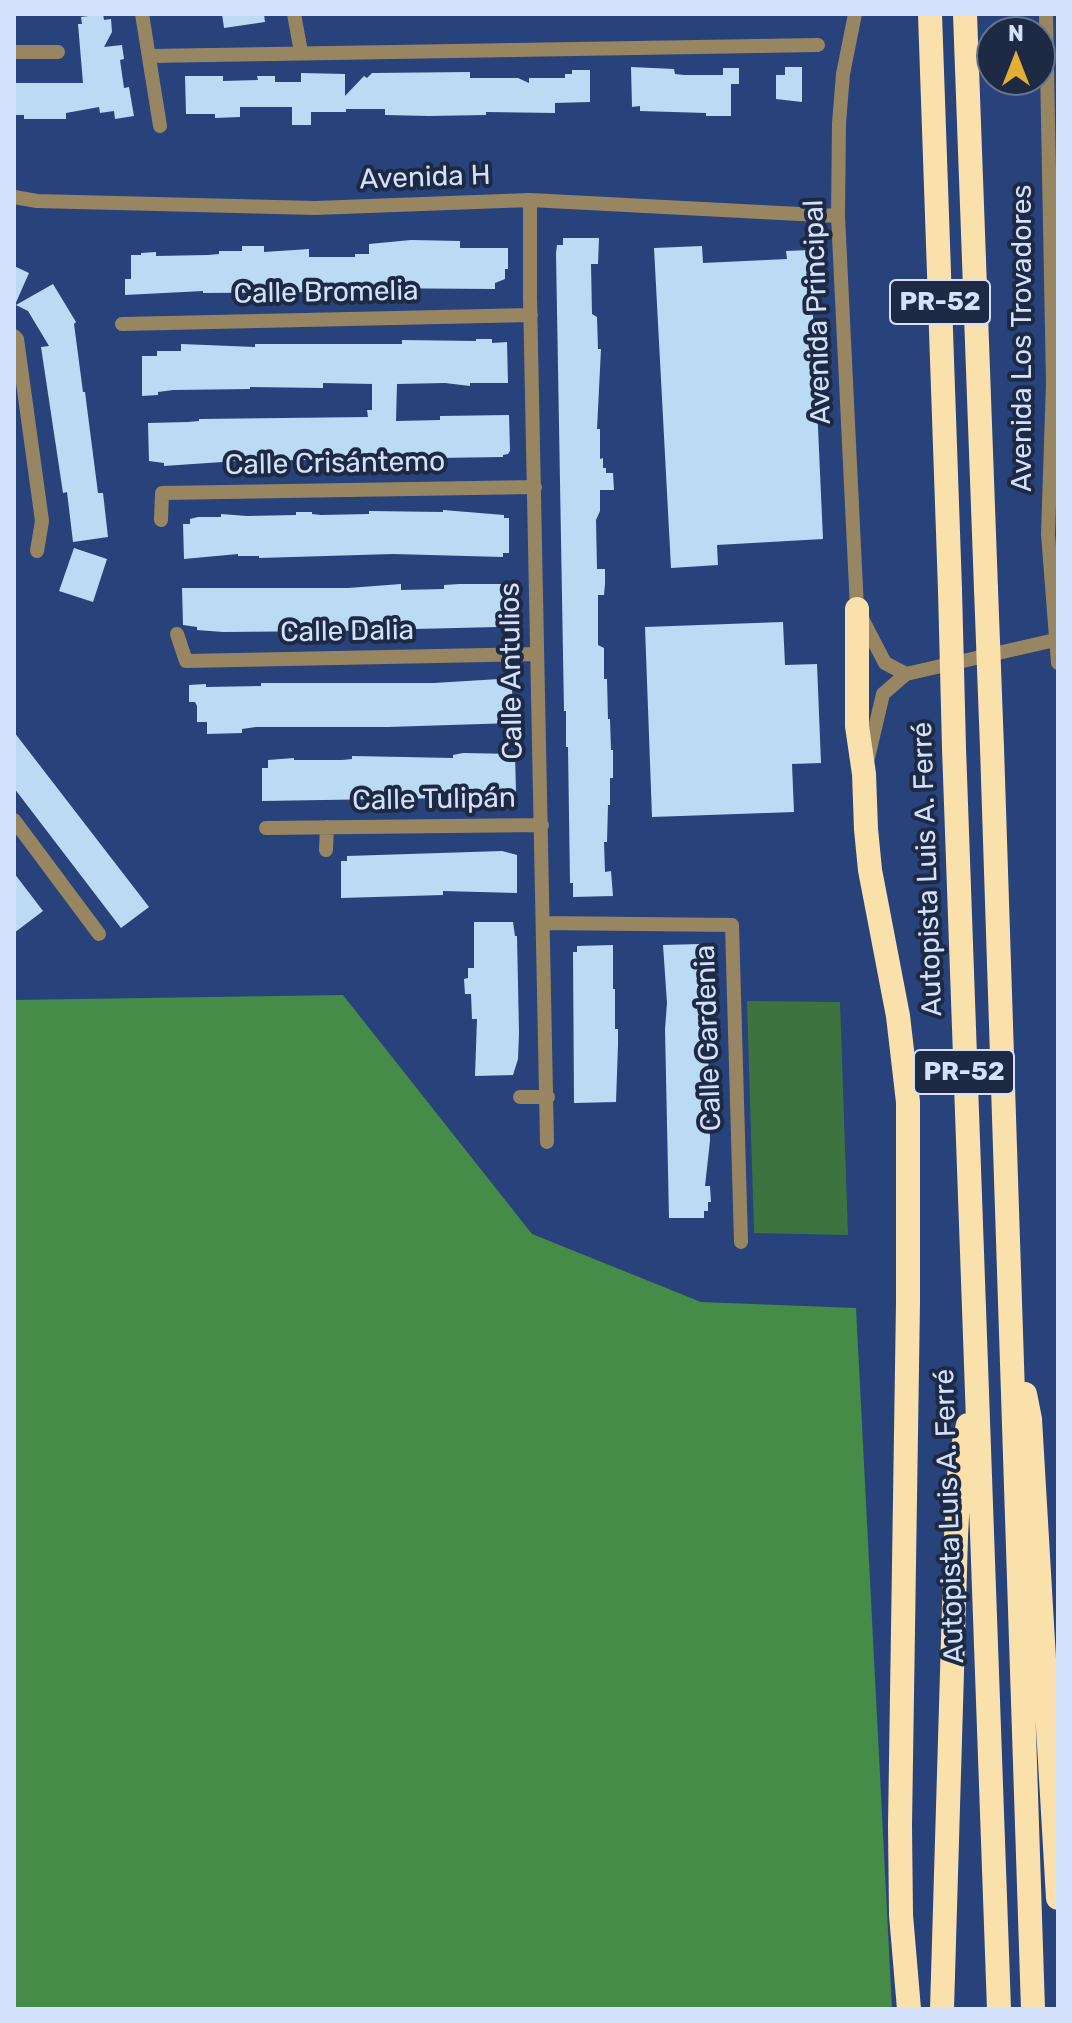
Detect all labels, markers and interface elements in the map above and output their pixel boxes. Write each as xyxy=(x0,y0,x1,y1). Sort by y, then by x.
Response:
north arrow xyxy=(976,16,1056,96)
text: N xyxy=(1008,20,1024,47)
street label: Avenida H xyxy=(359,159,491,197)
street label: Avenida Los Trovadores xyxy=(1006,184,1040,492)
street label: Avenida Principal xyxy=(797,199,839,425)
street label: Calle Bromelia xyxy=(233,275,419,311)
road number: PR-52 xyxy=(890,280,990,324)
street label: Calle Crisántemo xyxy=(225,445,445,483)
street label: Calle Antulios xyxy=(494,582,530,760)
street label: Calle Dalia xyxy=(280,614,414,650)
street label: Autopista Luis A. Ferré xyxy=(906,721,950,1017)
street label: Calle Tulipán xyxy=(352,782,516,818)
street label: Calle Gardenia xyxy=(689,944,729,1132)
road number: PR-52 xyxy=(914,1050,1014,1094)
street label: Autopista Luis A. Ferré xyxy=(928,1368,972,1664)

